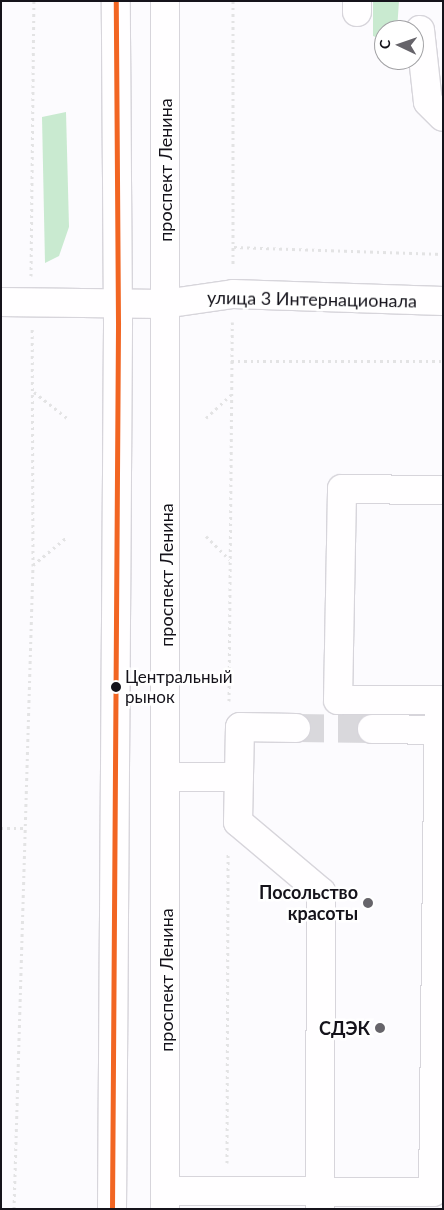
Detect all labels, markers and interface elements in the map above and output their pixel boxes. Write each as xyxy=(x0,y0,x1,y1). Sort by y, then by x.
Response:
north arrow xyxy=(374,20,424,70)
text: С xyxy=(376,39,393,49)
street label: проспект Ленина xyxy=(154,98,176,242)
street label: улица 3 Интернационала xyxy=(207,286,417,312)
street label: проспект Ленина xyxy=(155,503,177,647)
place label: Центральный рынок xyxy=(125,667,233,707)
marker: Центральный рынок xyxy=(111,682,121,692)
place label: Посольство красоты xyxy=(259,882,358,924)
marker: Посольство красоты xyxy=(362,897,374,909)
street label: проспект Ленина xyxy=(155,908,177,1052)
place label: СДЭК xyxy=(319,1017,370,1039)
marker: СДЭК xyxy=(374,1022,386,1034)

